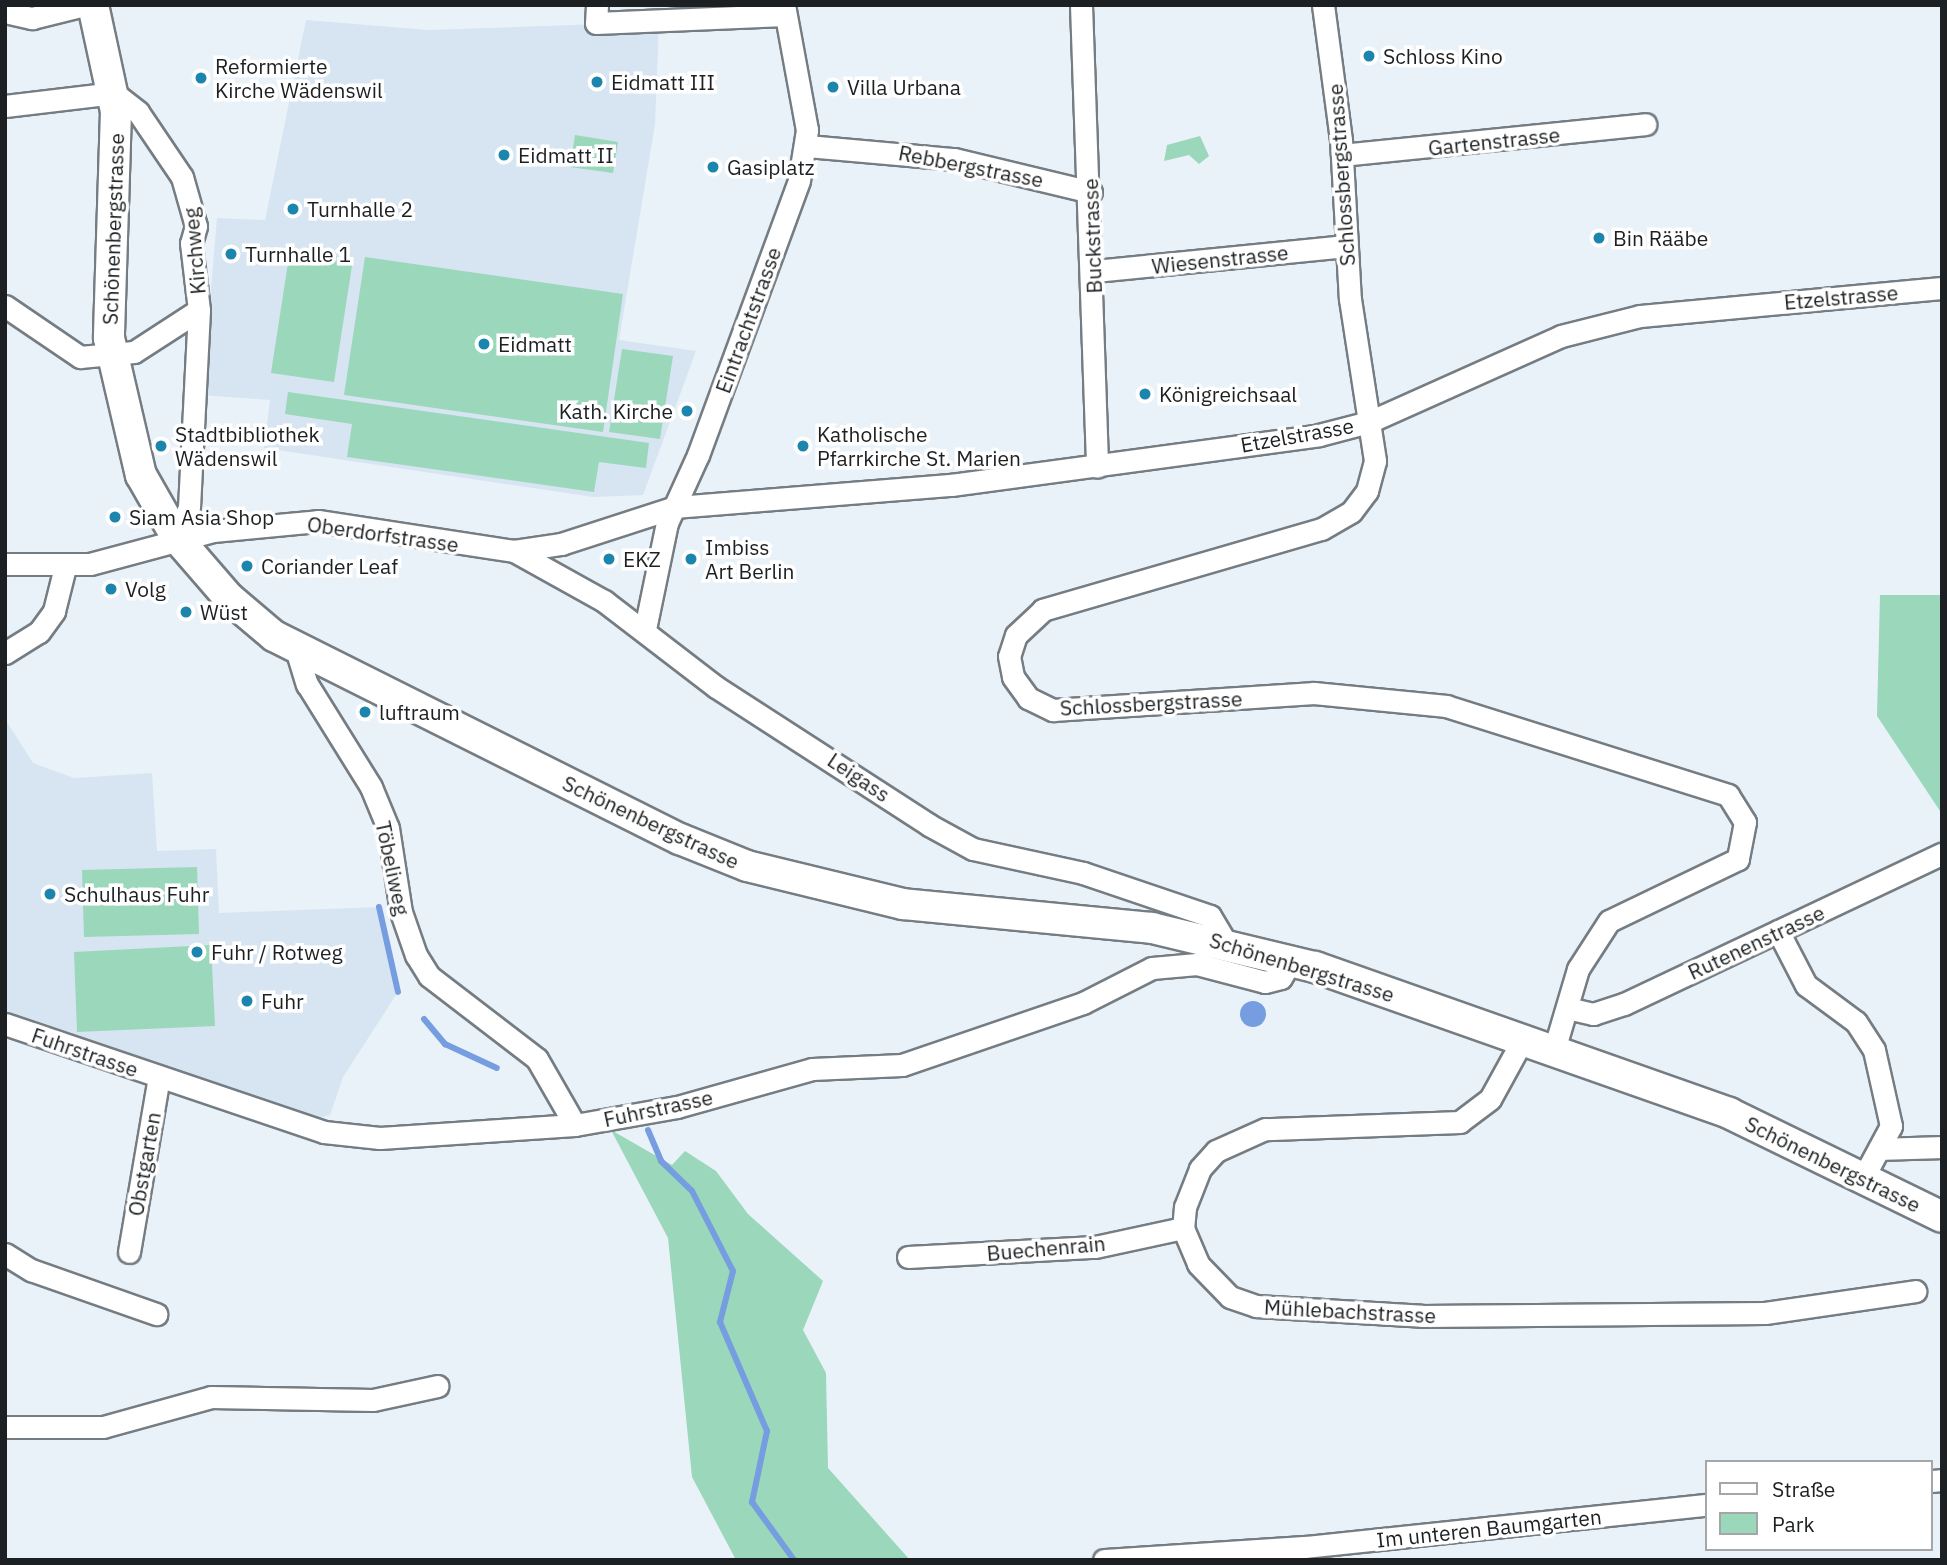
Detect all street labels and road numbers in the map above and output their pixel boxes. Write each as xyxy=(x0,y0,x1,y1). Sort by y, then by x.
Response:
street label: Schlossbergstrasse xyxy=(1322,83,1360,267)
street label: Gartenstrasse xyxy=(1427,122,1561,160)
street label: Schönenbergstrasse xyxy=(97,133,129,325)
street label: Rebbergstrasse xyxy=(896,140,1046,192)
street label: Buckstrasse xyxy=(1077,178,1107,294)
street label: Kirchweg xyxy=(178,206,210,296)
street label: Wiesenstrasse xyxy=(1150,239,1290,279)
street label: Eintrachtstrasse xyxy=(710,244,786,396)
street label: Etzelstrasse xyxy=(1783,279,1899,315)
street label: Etzelstrasse xyxy=(1238,413,1356,457)
street label: Oberdorfstrasse xyxy=(306,511,460,557)
street label: Schlossbergstrasse xyxy=(1059,686,1243,720)
street label: Leigass xyxy=(823,747,895,807)
street label: Schönenbergstrasse xyxy=(559,770,743,874)
street label: Töbeliweg xyxy=(371,819,415,917)
street label: Rutenenstrasse xyxy=(1684,899,1828,985)
street label: Schönenbergstrasse xyxy=(1207,927,1397,1007)
street label: Fuhrstrasse xyxy=(28,1022,142,1082)
street label: Fuhrstrasse xyxy=(601,1084,715,1132)
street label: Obstgarten xyxy=(122,1110,166,1218)
street label: Schönenbergstrasse xyxy=(1741,1111,1925,1217)
street label: Buechenrain xyxy=(986,1230,1106,1266)
street label: Mühlebachstrasse xyxy=(1263,1294,1437,1328)
street label: Im unteren Baumgarten xyxy=(1375,1504,1603,1552)

